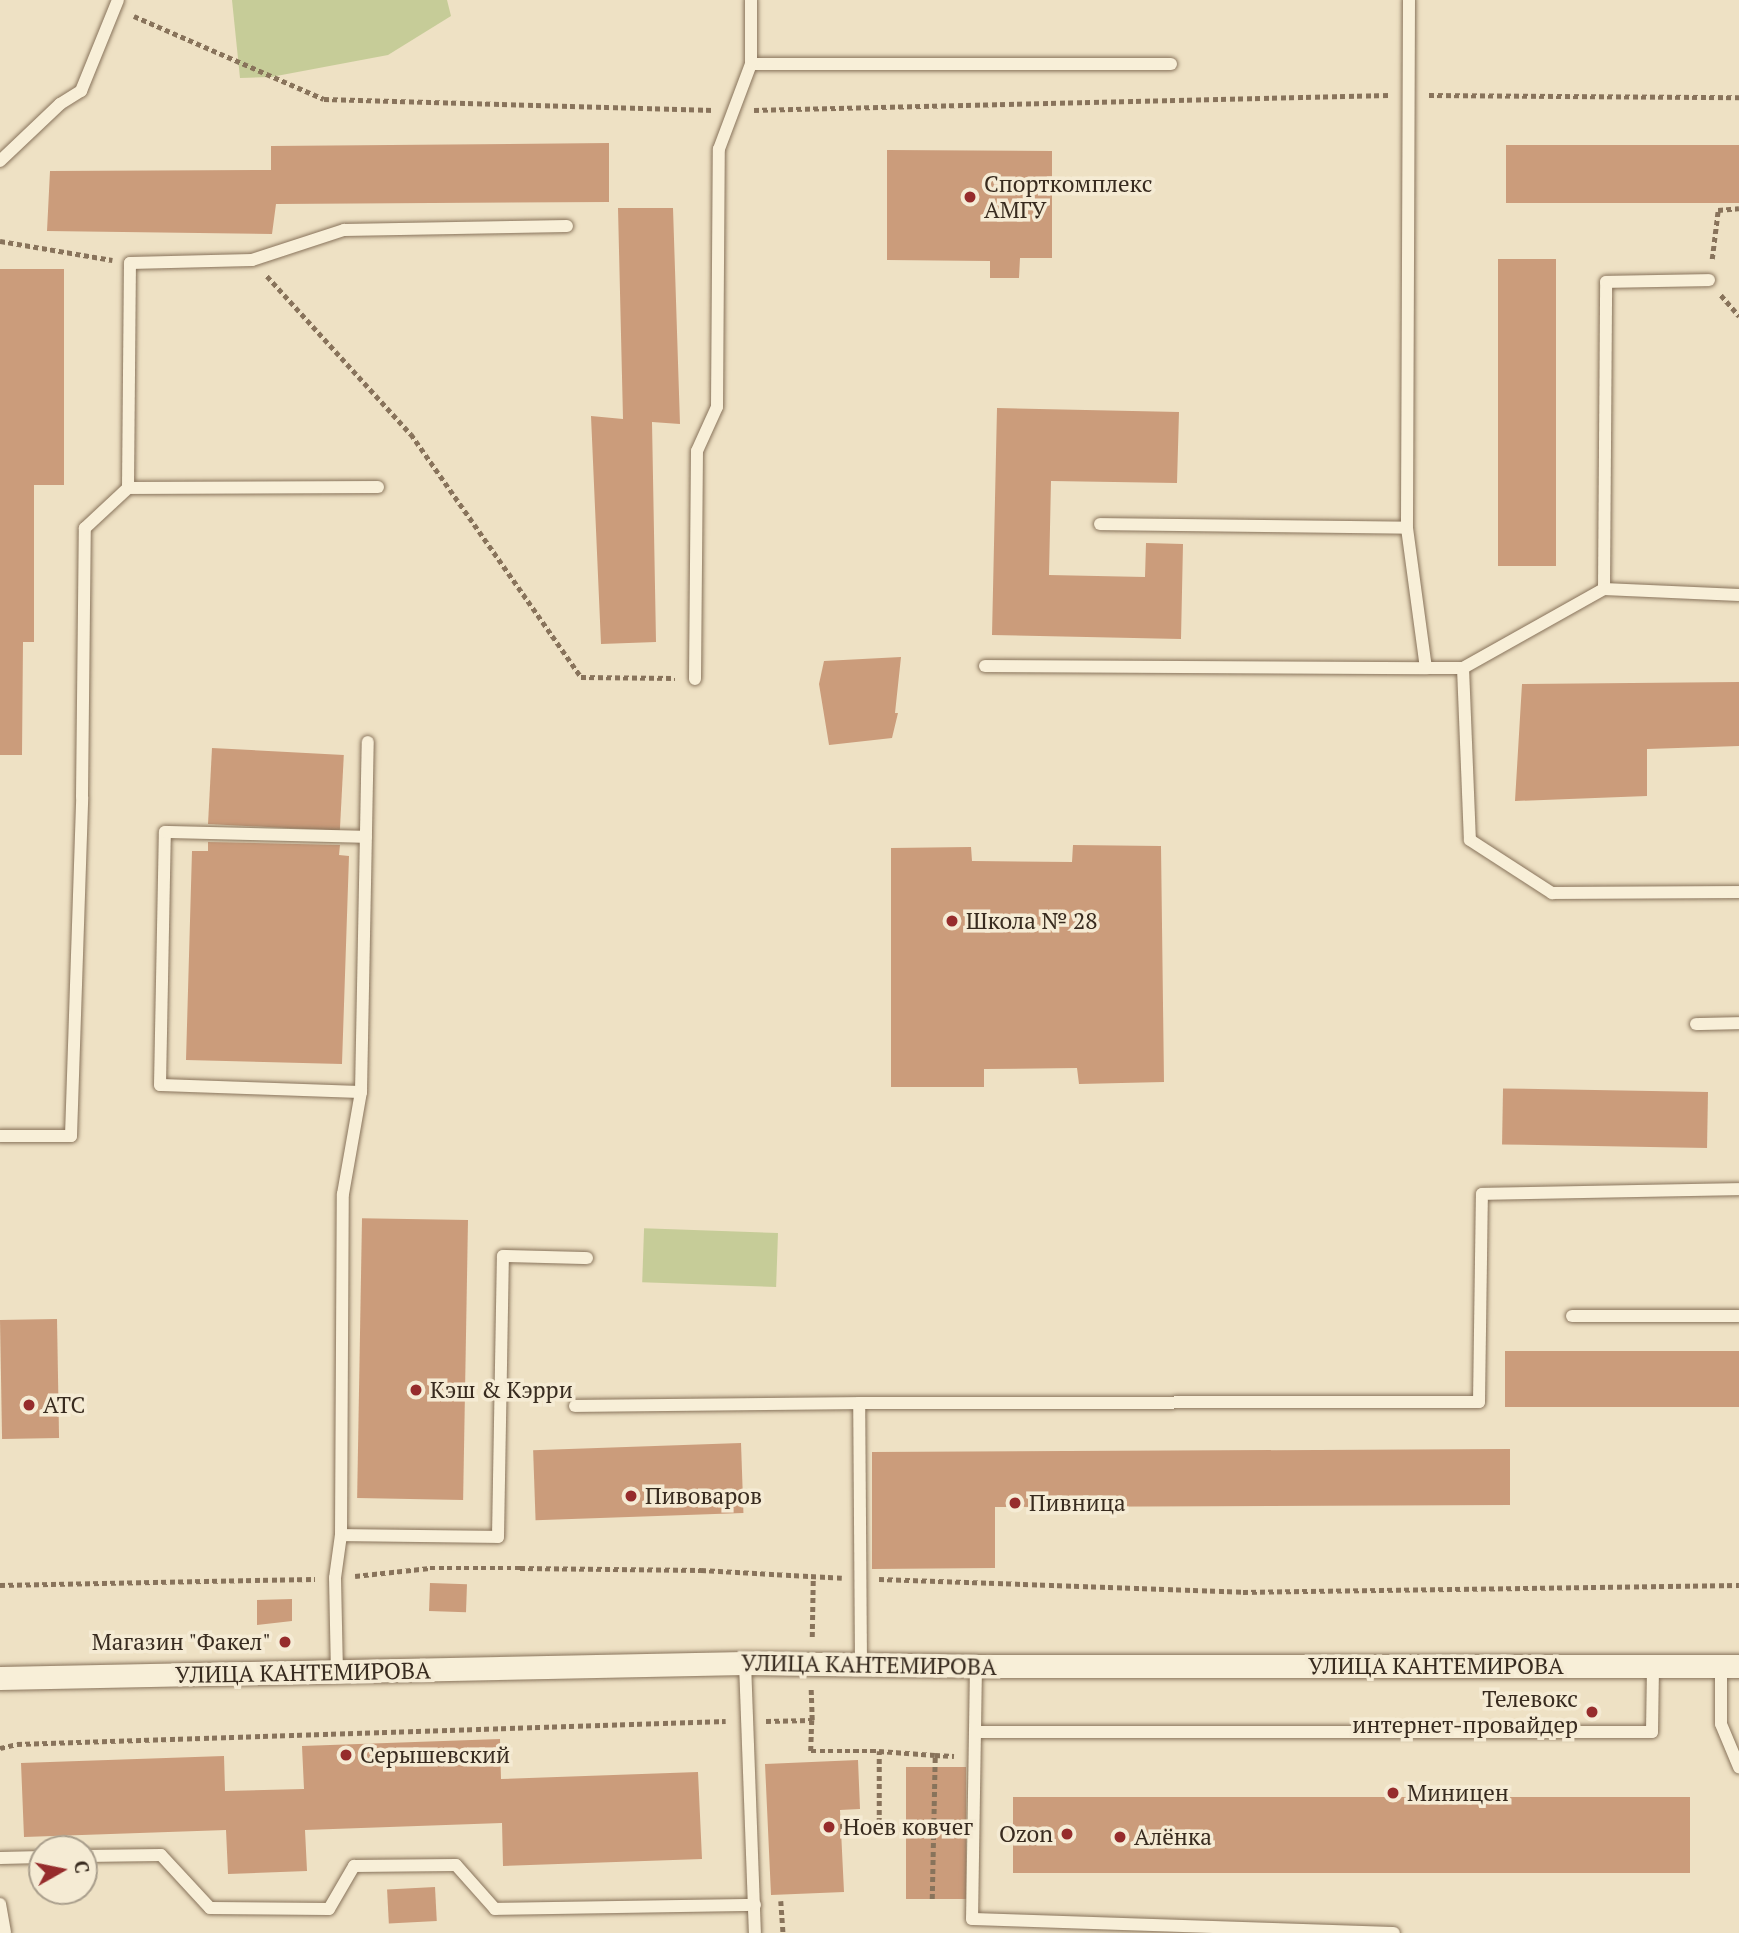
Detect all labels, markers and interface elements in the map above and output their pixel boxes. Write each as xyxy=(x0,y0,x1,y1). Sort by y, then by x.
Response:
place label: Спорткомплекс АМГУ xyxy=(984,170,1152,224)
marker: Спорткомплекс АМГУ xyxy=(962,189,978,205)
place label: Школа № 28 xyxy=(966,907,1097,935)
marker: Школа № 28 xyxy=(944,913,960,929)
place label: Кэш & Кэрри xyxy=(430,1376,573,1404)
marker: Кэш & Кэрри xyxy=(408,1382,424,1398)
place label: АТС xyxy=(43,1391,85,1419)
marker: АТС xyxy=(21,1397,37,1413)
place label: Пивоваров xyxy=(645,1482,762,1510)
marker: Пивоваров xyxy=(623,1488,639,1504)
place label: Пивница xyxy=(1029,1489,1126,1517)
marker: Пивница xyxy=(1007,1495,1023,1511)
place label: Магазин "Факел" xyxy=(91,1628,271,1656)
marker: Магазин "Факел" xyxy=(277,1634,293,1650)
street label: УЛИЦА КАНТЕМИРОВА xyxy=(741,1649,997,1681)
street label: УЛИЦА КАНТЕМИРОВА xyxy=(1308,1652,1564,1680)
street label: УЛИЦА КАНТЕМИРОВА xyxy=(175,1657,431,1689)
place label: Телевокс интернет-провайдер xyxy=(1352,1685,1578,1739)
marker: Телевокс интернет-провайдер xyxy=(1584,1704,1600,1720)
place label: Серышевский xyxy=(360,1741,510,1769)
marker: Серышевский xyxy=(338,1747,354,1763)
place label: Миницен xyxy=(1407,1779,1509,1807)
marker: Миницен xyxy=(1385,1785,1401,1801)
place label: Ноев ковчег xyxy=(843,1813,973,1841)
marker: Ноев ковчег xyxy=(821,1819,837,1835)
place label: Ozon xyxy=(999,1820,1053,1848)
place label: Алёнка xyxy=(1134,1823,1212,1851)
marker: Ozon xyxy=(1059,1826,1075,1842)
marker: Алёнка xyxy=(1112,1829,1128,1845)
north arrow xyxy=(28,1835,98,1905)
text: С xyxy=(69,1859,96,1875)

